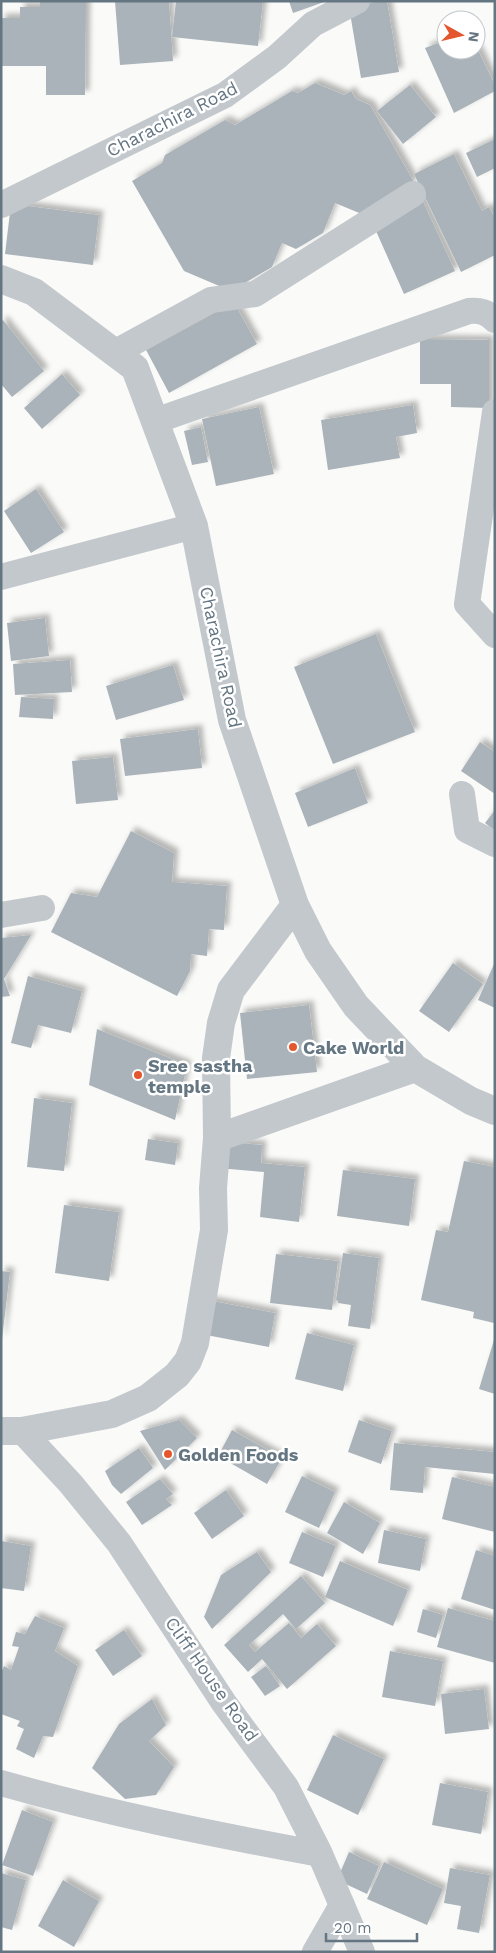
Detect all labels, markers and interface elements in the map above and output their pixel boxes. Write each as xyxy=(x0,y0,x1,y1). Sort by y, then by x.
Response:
north arrow xyxy=(436,10,486,60)
text: N xyxy=(465,31,483,43)
street label: Charachira Road xyxy=(103,77,241,161)
street label: Charachira Road xyxy=(196,584,246,730)
place label: Cake World xyxy=(303,1037,404,1058)
marker: Cake World xyxy=(287,1041,299,1053)
place label: Sree sastha temple xyxy=(148,1055,253,1097)
marker: Sree sastha temple xyxy=(132,1069,144,1081)
place label: Golden Foods xyxy=(178,1444,299,1465)
marker: Golden Foods xyxy=(162,1448,174,1460)
street label: Cliff House Road xyxy=(161,1613,263,1745)
scale bar xyxy=(326,1910,417,1942)
text: 20 m xyxy=(334,1919,372,1937)

